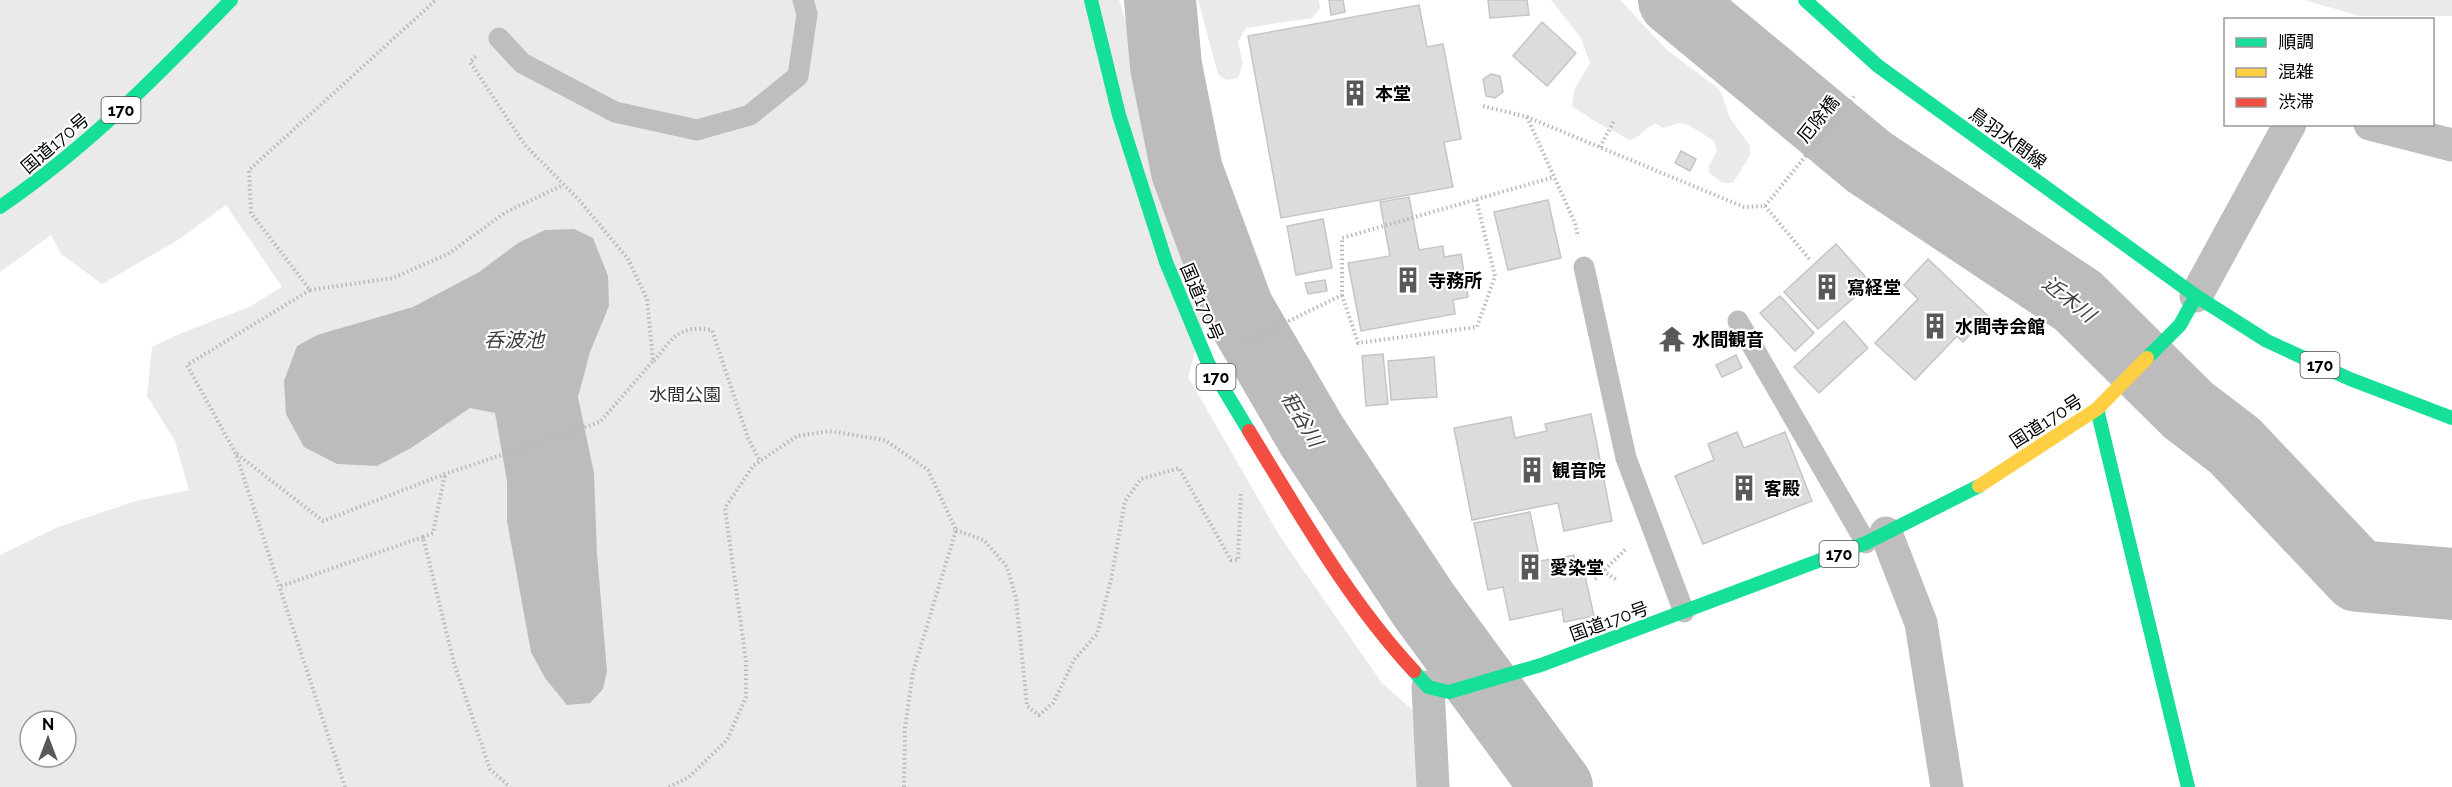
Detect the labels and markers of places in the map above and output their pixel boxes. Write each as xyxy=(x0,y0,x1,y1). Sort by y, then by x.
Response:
building icon: 本堂 xyxy=(1340,78,1370,108)
place label: 本堂 xyxy=(1375,83,1411,104)
building icon: 寺務所 xyxy=(1393,265,1423,295)
place label: 寺務所 xyxy=(1428,270,1482,291)
building icon: 寫経堂 xyxy=(1812,272,1842,302)
place label: 寫経堂 xyxy=(1847,277,1901,298)
building icon: 水間寺会館 xyxy=(1920,311,1950,341)
place label: 水間寺会館 xyxy=(1955,316,2045,337)
temple icon: 水間観音 xyxy=(1657,324,1687,354)
place label: 水間観音 xyxy=(1692,329,1764,350)
building icon: 観音院 xyxy=(1517,455,1547,485)
place label: 観音院 xyxy=(1552,460,1606,481)
building icon: 客殿 xyxy=(1729,473,1759,503)
place label: 客殿 xyxy=(1764,478,1800,499)
building icon: 愛染堂 xyxy=(1515,552,1545,582)
place label: 愛染堂 xyxy=(1550,557,1604,578)

